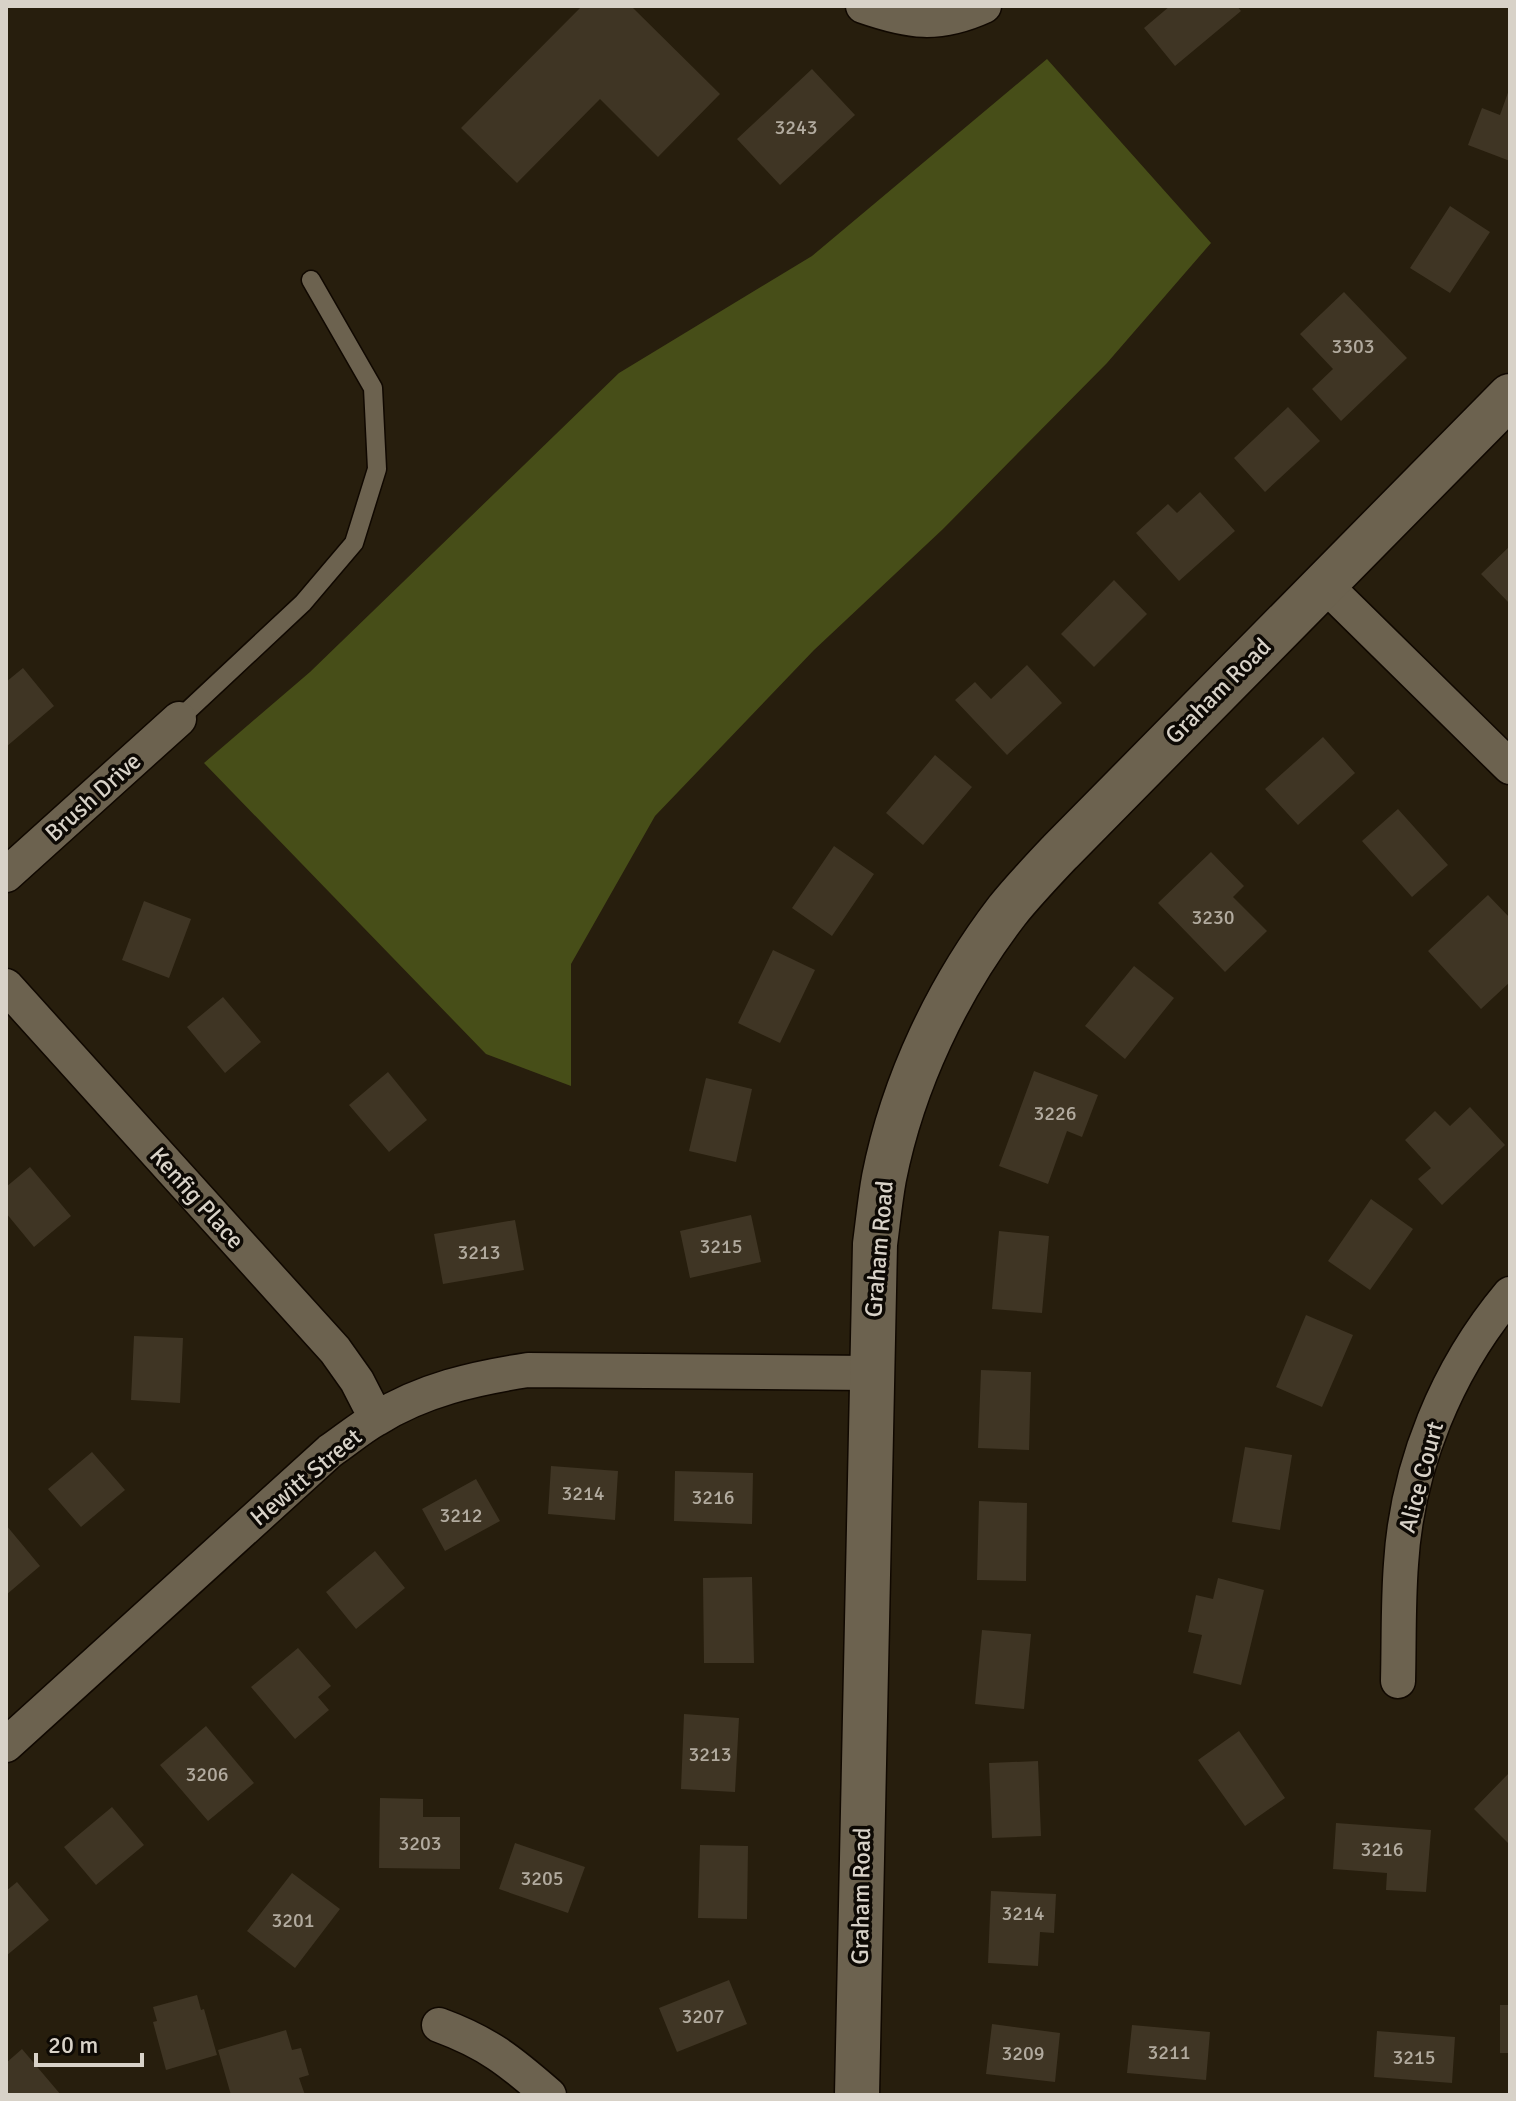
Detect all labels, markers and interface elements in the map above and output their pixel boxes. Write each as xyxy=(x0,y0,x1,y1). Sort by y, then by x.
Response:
house number: 3243 xyxy=(774,115,818,140)
house number: 3303 xyxy=(1331,334,1375,359)
street label: Graham Road xyxy=(1159,632,1277,750)
street label: Brush Drive xyxy=(39,746,147,848)
house number: 3230 xyxy=(1191,905,1235,930)
house number: 3226 xyxy=(1033,1101,1077,1126)
street label: Kenfig Place xyxy=(143,1141,251,1255)
street label: Graham Road xyxy=(858,1179,900,1319)
house number: 3215 xyxy=(699,1234,743,1259)
house number: 3213 xyxy=(457,1240,501,1265)
street label: Alice Court xyxy=(1392,1418,1450,1536)
street label: Hewitt Street xyxy=(244,1422,368,1532)
house number: 3214 xyxy=(561,1481,605,1506)
house number: 3216 xyxy=(691,1485,735,1510)
house number: 3212 xyxy=(439,1503,483,1528)
house number: 3213 xyxy=(688,1742,732,1767)
house number: 3206 xyxy=(185,1762,229,1787)
street label: Graham Road xyxy=(845,1827,877,1965)
house number: 3203 xyxy=(398,1831,442,1856)
house number: 3216 xyxy=(1360,1837,1404,1862)
house number: 3205 xyxy=(520,1866,564,1891)
house number: 3214 xyxy=(1001,1901,1045,1926)
house number: 3201 xyxy=(271,1908,315,1933)
house number: 3207 xyxy=(681,2004,725,2029)
scale bar xyxy=(36,2017,142,2067)
text: 20 m xyxy=(48,2030,98,2060)
house number: 3211 xyxy=(1147,2040,1191,2065)
house number: 3209 xyxy=(1001,2041,1045,2066)
house number: 3215 xyxy=(1392,2045,1436,2070)

